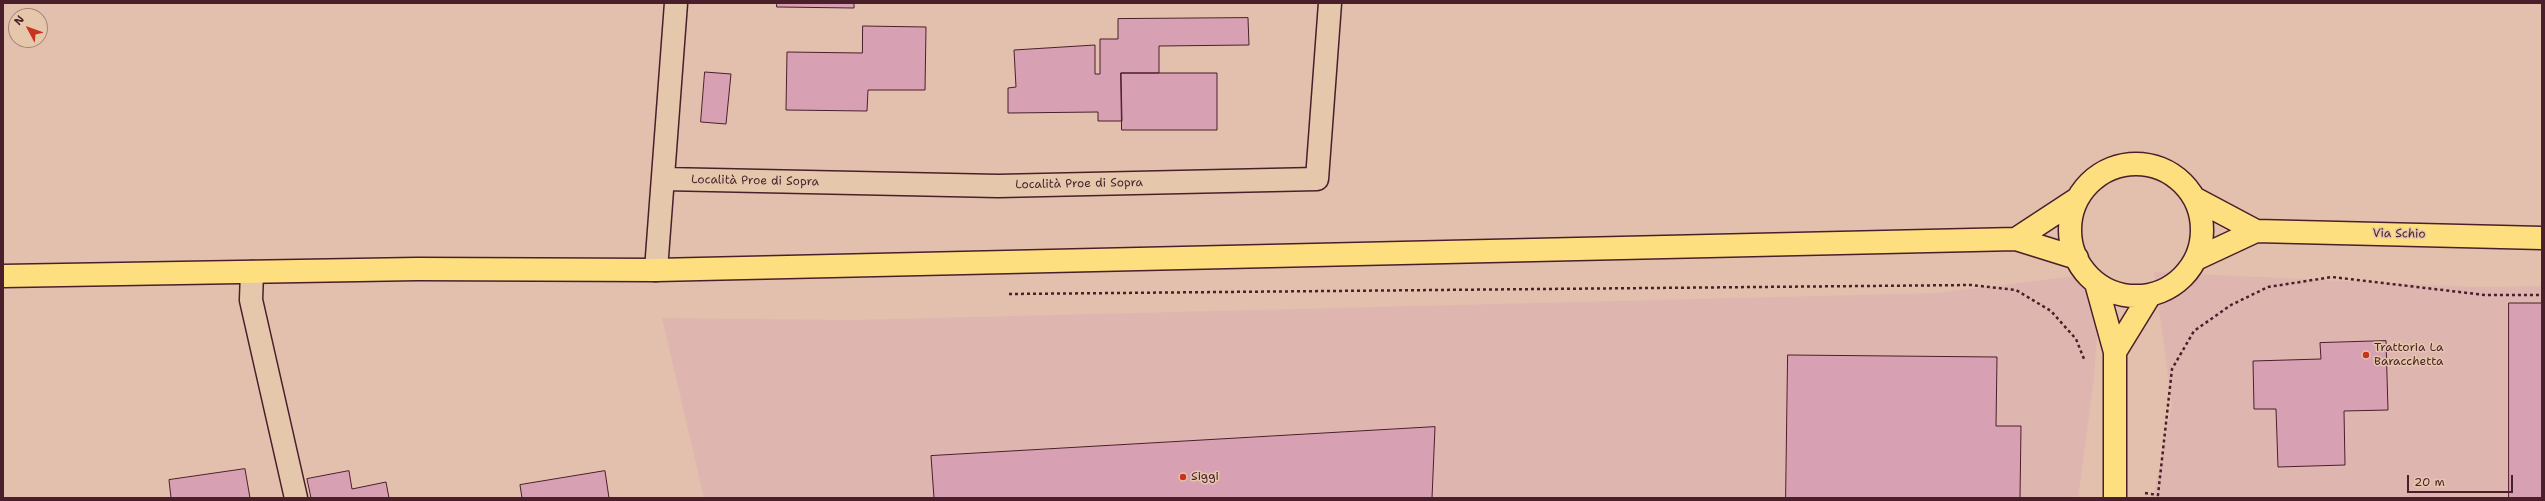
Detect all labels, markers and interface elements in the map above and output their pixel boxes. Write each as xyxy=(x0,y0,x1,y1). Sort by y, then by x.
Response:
north arrow xyxy=(8,8,48,48)
text: N xyxy=(11,12,28,29)
street label: Località Proe di Sopra xyxy=(691,173,819,189)
street label: Località Proe di Sopra xyxy=(1015,176,1143,192)
street label: Via Schio xyxy=(2372,226,2426,242)
place label: Trattoria La Baracchetta xyxy=(2374,341,2444,369)
marker: Trattoria La Baracchetta xyxy=(2361,350,2371,360)
scale bar xyxy=(2409,467,2515,493)
place label: Siggi xyxy=(1191,470,1219,484)
marker: Siggi xyxy=(1178,472,1188,482)
text: 20 m xyxy=(2414,474,2445,490)

